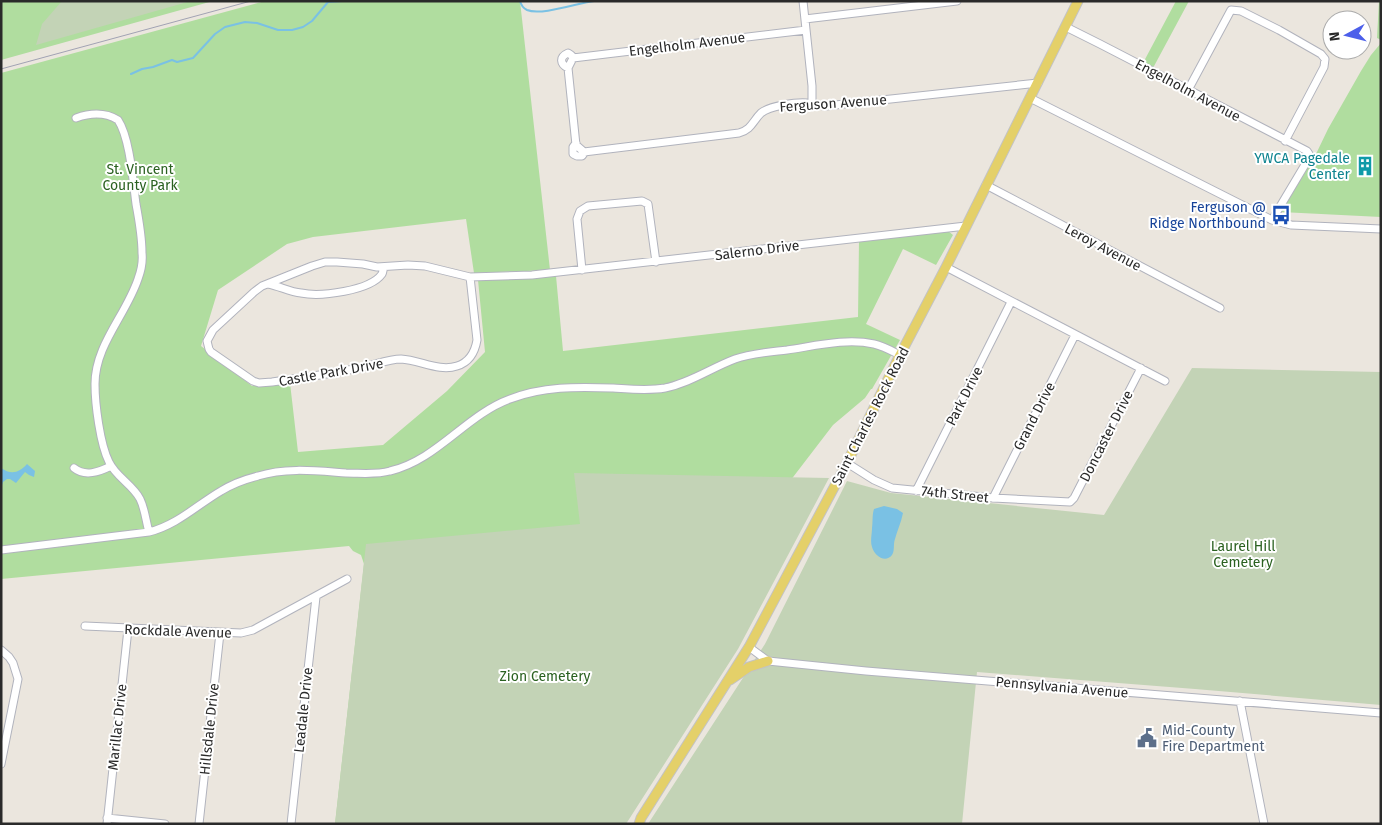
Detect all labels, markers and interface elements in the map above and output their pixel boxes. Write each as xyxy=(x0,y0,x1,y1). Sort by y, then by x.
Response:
north arrow xyxy=(1322,10,1372,60)
street label: Engelholm Avenue xyxy=(628,29,746,60)
text: N xyxy=(1326,31,1344,42)
street label: Engelholm Avenue xyxy=(1132,55,1243,125)
street label: Ferguson Avenue xyxy=(779,91,887,116)
place label: YWCA Pagedale Center xyxy=(1254,150,1351,183)
building icon: YWCA Pagedale Center xyxy=(1354,155,1376,177)
park label: St. Vincent County Park xyxy=(102,161,178,194)
place label: Ferguson @ Ridge Northbound xyxy=(1149,199,1266,232)
bus stop icon: Ferguson @ Ridge Northbound xyxy=(1270,204,1292,226)
street label: Leroy Avenue xyxy=(1062,220,1144,275)
street label: Salerno Drive xyxy=(714,237,800,264)
street label: Saint Charles Rock Road xyxy=(828,344,913,488)
street label: Castle Park Drive xyxy=(277,355,385,390)
street label: Park Drive xyxy=(942,364,987,429)
street label: Grand Drive xyxy=(1010,379,1059,453)
street label: Doncaster Drive xyxy=(1076,388,1137,485)
street label: 74th Street xyxy=(920,482,991,507)
park label: Laurel Hill Cemetery xyxy=(1211,538,1275,571)
street label: Rockdale Avenue xyxy=(124,621,232,642)
street label: Leadale Drive xyxy=(291,667,316,754)
park label: Zion Cemetery xyxy=(500,668,591,685)
street label: Pennsylvania Avenue xyxy=(995,673,1129,702)
street label: Hillsdale Drive xyxy=(196,682,223,776)
street label: Marillac Drive xyxy=(105,683,130,771)
place label: Mid-County Fire Department xyxy=(1162,722,1265,755)
public building icon: Mid-County Fire Department xyxy=(1136,727,1158,749)

